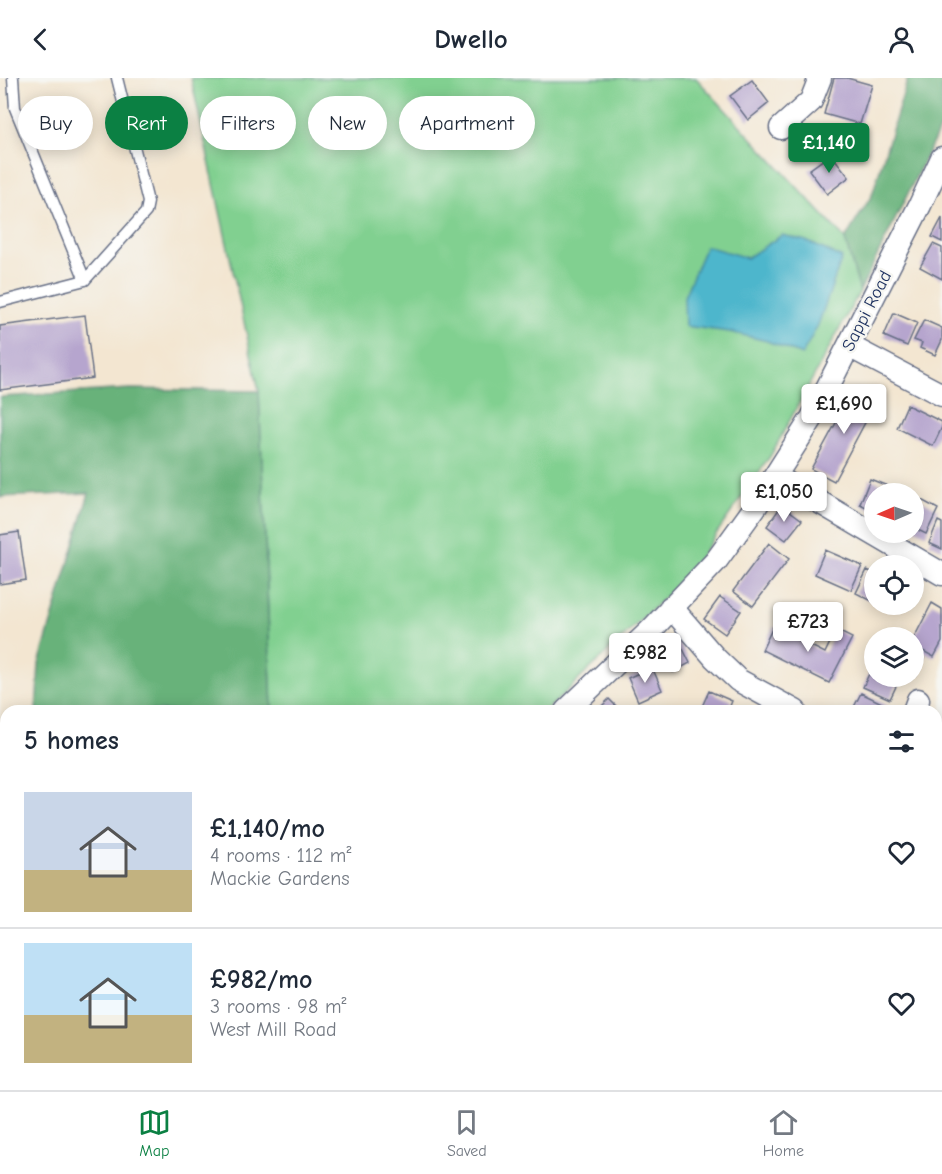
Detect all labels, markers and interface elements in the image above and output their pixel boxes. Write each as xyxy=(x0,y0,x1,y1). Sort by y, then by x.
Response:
icon: back xyxy=(24,23,57,56)
icon: person xyxy=(885,23,918,56)
text: Dwello xyxy=(434,24,508,55)
chip: Buy xyxy=(18,96,93,150)
chip: Rent xyxy=(105,96,188,150)
chip: Filters xyxy=(200,96,296,150)
chip: New xyxy=(308,96,387,150)
chip: Apartment xyxy=(399,96,535,150)
pin: £1,140 xyxy=(780,123,878,174)
text: £1,140 xyxy=(802,131,856,154)
street label: Sappi Road xyxy=(838,267,896,355)
pin: £1,690 xyxy=(795,384,893,435)
text: £1,690 xyxy=(815,392,873,415)
pin: £1,050 xyxy=(735,472,833,523)
text: £1,050 xyxy=(755,480,813,503)
north arrow xyxy=(864,483,924,543)
map controls xyxy=(864,483,924,687)
button: locate xyxy=(864,555,924,615)
pin: £723 xyxy=(772,602,844,653)
text: £723 xyxy=(787,610,829,633)
button: layers xyxy=(864,627,924,687)
pin: £982 xyxy=(609,633,681,684)
text: £982 xyxy=(623,641,667,664)
icon: filters xyxy=(885,725,918,758)
text: 5 homes xyxy=(24,726,119,756)
text: £1,140/mo xyxy=(210,814,325,844)
icon: home xyxy=(72,816,144,888)
icon: heart xyxy=(885,836,918,869)
text: 4 rooms · 112 m² xyxy=(210,844,351,867)
text: Mackie Gardens xyxy=(210,867,350,890)
text: £982/mo xyxy=(210,965,313,995)
icon: home xyxy=(72,967,144,1039)
icon: heart xyxy=(885,987,918,1020)
text: 3 rooms · 98 m² xyxy=(210,995,346,1018)
text: West Mill Road xyxy=(210,1018,337,1041)
tab: Map xyxy=(138,1106,171,1160)
tab: Saved xyxy=(447,1106,487,1160)
tab: Home xyxy=(763,1106,804,1160)

